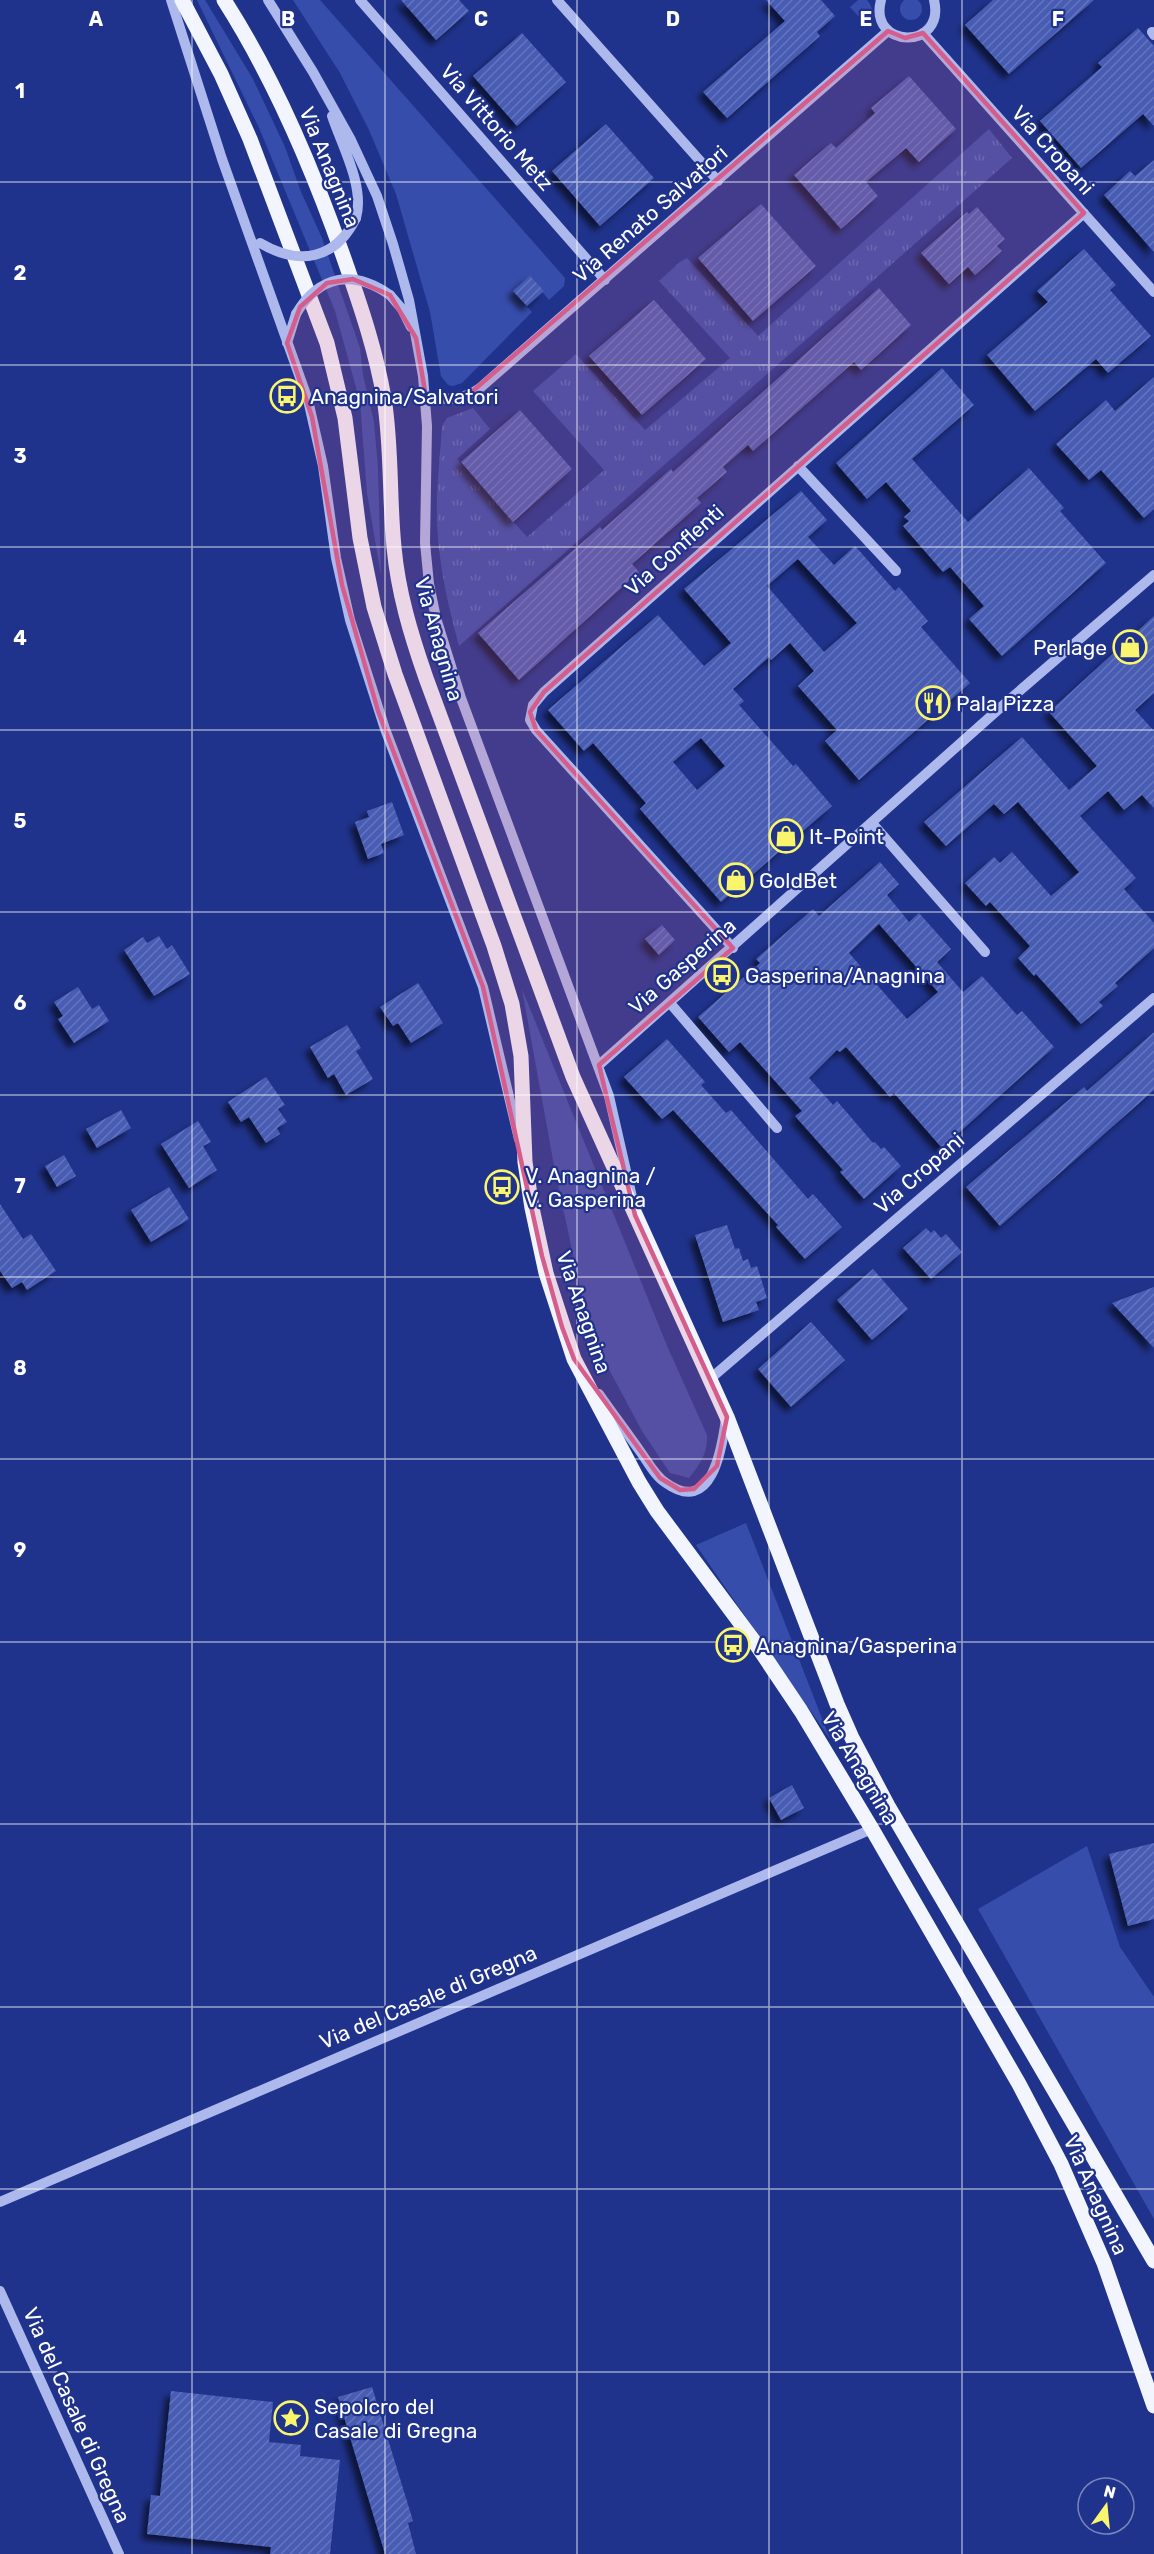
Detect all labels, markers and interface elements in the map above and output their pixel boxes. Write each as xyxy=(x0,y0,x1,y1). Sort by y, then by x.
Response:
text: A xyxy=(89,7,104,31)
text: B xyxy=(281,7,295,31)
text: C xyxy=(474,7,488,31)
text: D xyxy=(666,7,680,31)
text: E xyxy=(860,7,872,31)
text: F xyxy=(1052,7,1064,31)
street label: Via Vittorio Metz xyxy=(435,59,559,195)
text: 1 xyxy=(15,79,25,103)
street label: Via Cropani xyxy=(1006,100,1100,200)
street label: Via Anagnina xyxy=(294,103,366,231)
street label: Via Renato Salvatori xyxy=(568,140,732,288)
text: 2 xyxy=(14,261,27,285)
bus stop icon: Anagnina/Salvatori xyxy=(269,378,305,414)
place label: Anagnina/Salvatori xyxy=(310,384,499,409)
text: 3 xyxy=(13,444,27,468)
street label: Via Conflenti xyxy=(619,499,729,601)
street label: Via Anagnina xyxy=(409,574,469,704)
text: 4 xyxy=(13,626,27,650)
shop icon: Perlage xyxy=(1112,629,1148,665)
place label: Perlage xyxy=(1033,635,1107,660)
restaurant icon: Pala Pizza xyxy=(915,685,951,721)
place label: Pala Pizza xyxy=(956,691,1054,716)
text: 5 xyxy=(14,809,27,833)
shop icon: It-Point xyxy=(768,818,804,854)
place label: It-Point xyxy=(809,824,884,849)
shop icon: GoldBet xyxy=(718,862,754,898)
place label: GoldBet xyxy=(759,868,837,893)
street label: Via Gasperina xyxy=(623,913,741,1019)
bus stop icon: Gasperina/Anagnina xyxy=(704,957,740,993)
place label: Gasperina/Anagnina xyxy=(745,963,945,988)
text: 6 xyxy=(13,991,27,1015)
street label: Via Cropani xyxy=(869,1127,969,1219)
place label: V. Anagnina / V. Gasperina xyxy=(525,1163,656,1212)
bus stop icon: V. Anagnina / V. Gasperina xyxy=(484,1169,520,1205)
text: 7 xyxy=(14,1174,26,1198)
street label: Via Anagnina xyxy=(551,1247,617,1377)
text: 8 xyxy=(13,1356,27,1380)
text: 9 xyxy=(14,1538,27,1562)
bus stop icon: Anagnina/Gasperina xyxy=(715,1627,751,1663)
place label: Anagnina/Gasperina xyxy=(756,1633,957,1658)
street label: Via Anagnina xyxy=(816,1707,904,1829)
street label: Via del Casale di Gregna xyxy=(316,1940,540,2054)
street label: Via Anagnina xyxy=(1059,2131,1133,2259)
street label: Via del Casale di Gregna xyxy=(18,2303,136,2527)
place label: Sepolcro del Casale di Gregna xyxy=(314,2394,477,2443)
place icon: Sepolcro del Casale di Gregna xyxy=(273,2400,309,2436)
north arrow xyxy=(1076,2476,1136,2536)
text: N xyxy=(1102,2481,1118,2503)

